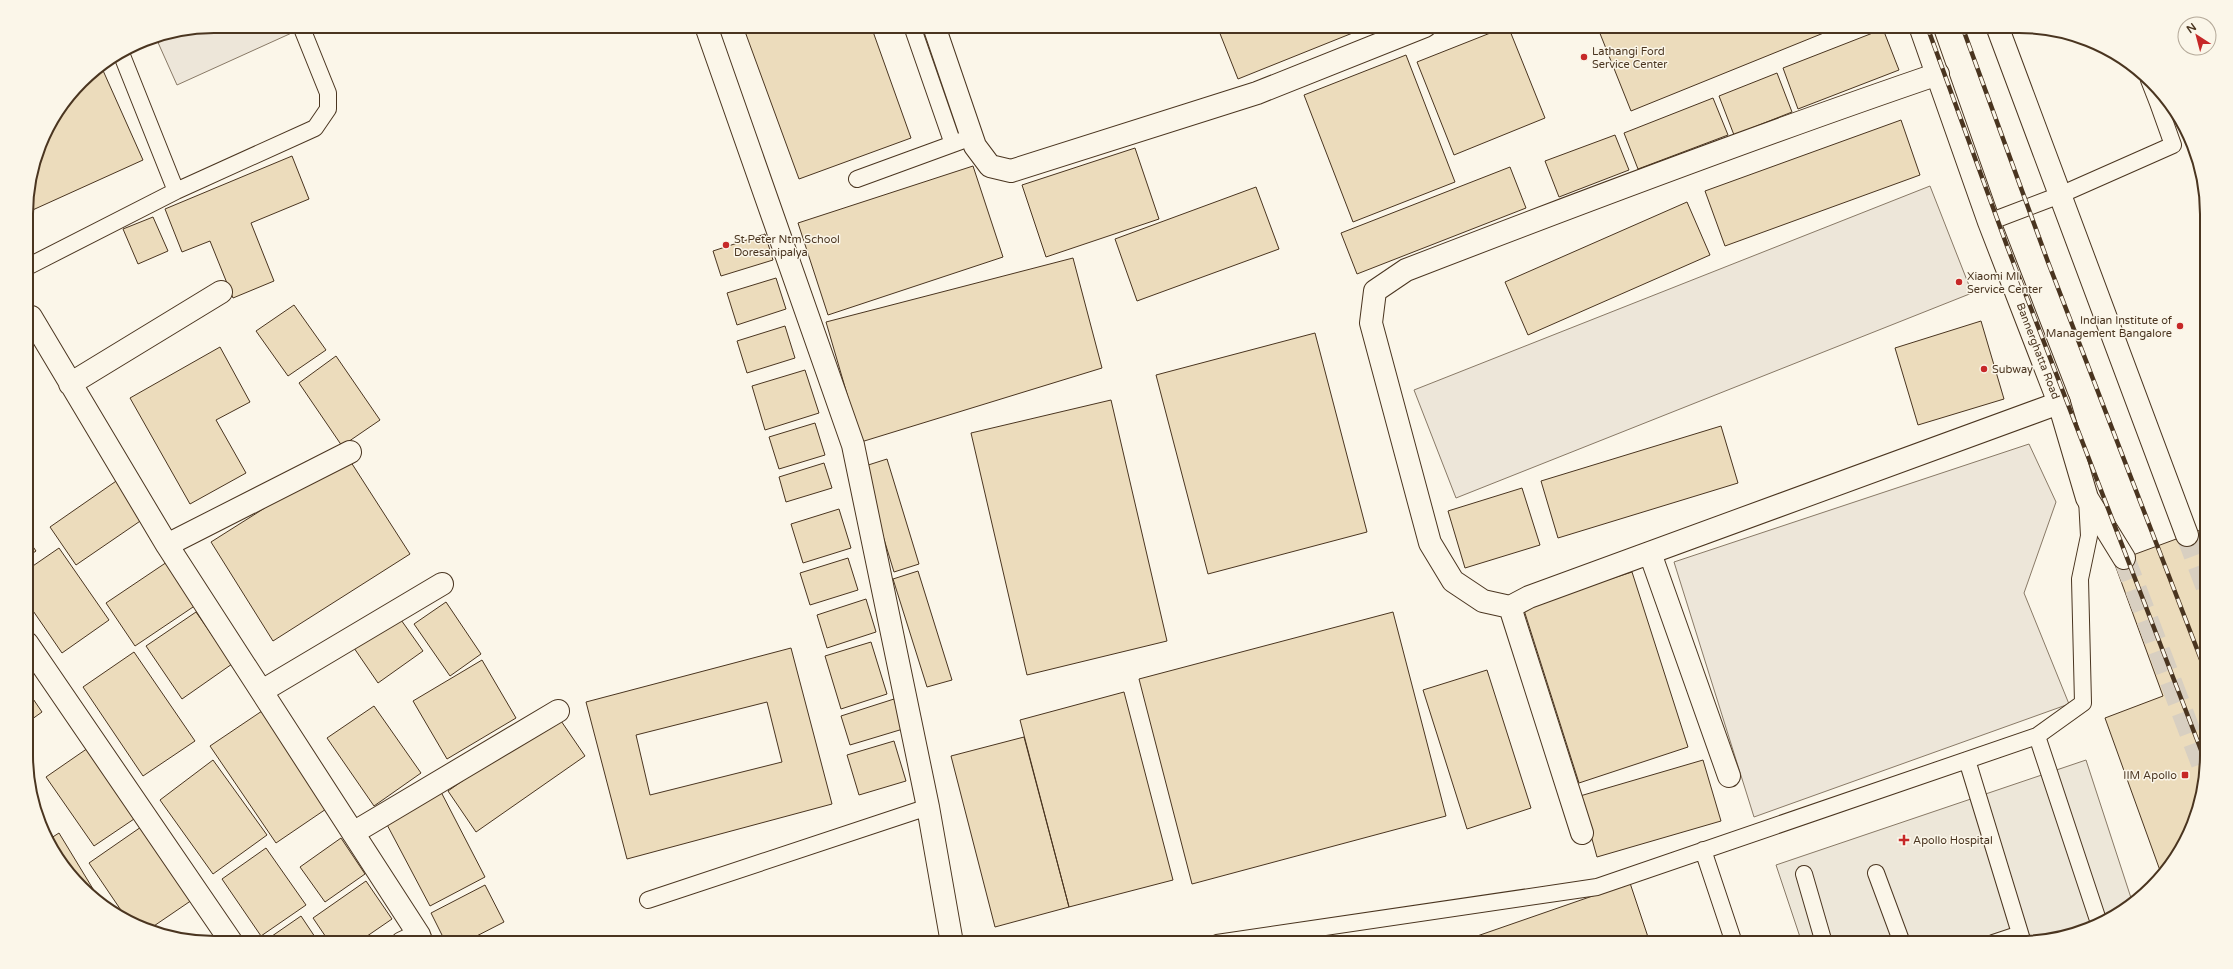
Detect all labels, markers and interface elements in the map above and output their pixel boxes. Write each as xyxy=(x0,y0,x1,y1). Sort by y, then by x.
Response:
north arrow xyxy=(2177,16,2217,56)
text: N xyxy=(2184,20,2199,36)
place label: Lathangi Ford Service Center xyxy=(1592,45,1668,71)
marker: Lathangi Ford Service Center xyxy=(1579,52,1589,62)
place label: St Peter Ntm School Doresanipalya xyxy=(734,233,840,259)
marker: St Peter Ntm School Doresanipalya xyxy=(721,240,731,250)
place label: Xiaomi MI Service Center xyxy=(1967,270,2043,296)
marker: Xiaomi MI Service Center xyxy=(1954,277,1964,287)
street label: Bannerghatta Road xyxy=(2014,301,2062,401)
place label: Indian Institute of Management Bangalore xyxy=(2046,314,2173,340)
marker: Indian Institute of Management Bangalore xyxy=(2175,321,2185,331)
place label: Subway xyxy=(1992,363,2033,376)
marker: Subway xyxy=(1979,364,1989,374)
place label: IIM Apollo xyxy=(2123,769,2177,782)
marker: IIM Apollo xyxy=(2180,770,2190,780)
marker: Apollo Hospital xyxy=(1898,834,1910,846)
place label: Apollo Hospital xyxy=(1913,834,1993,847)

